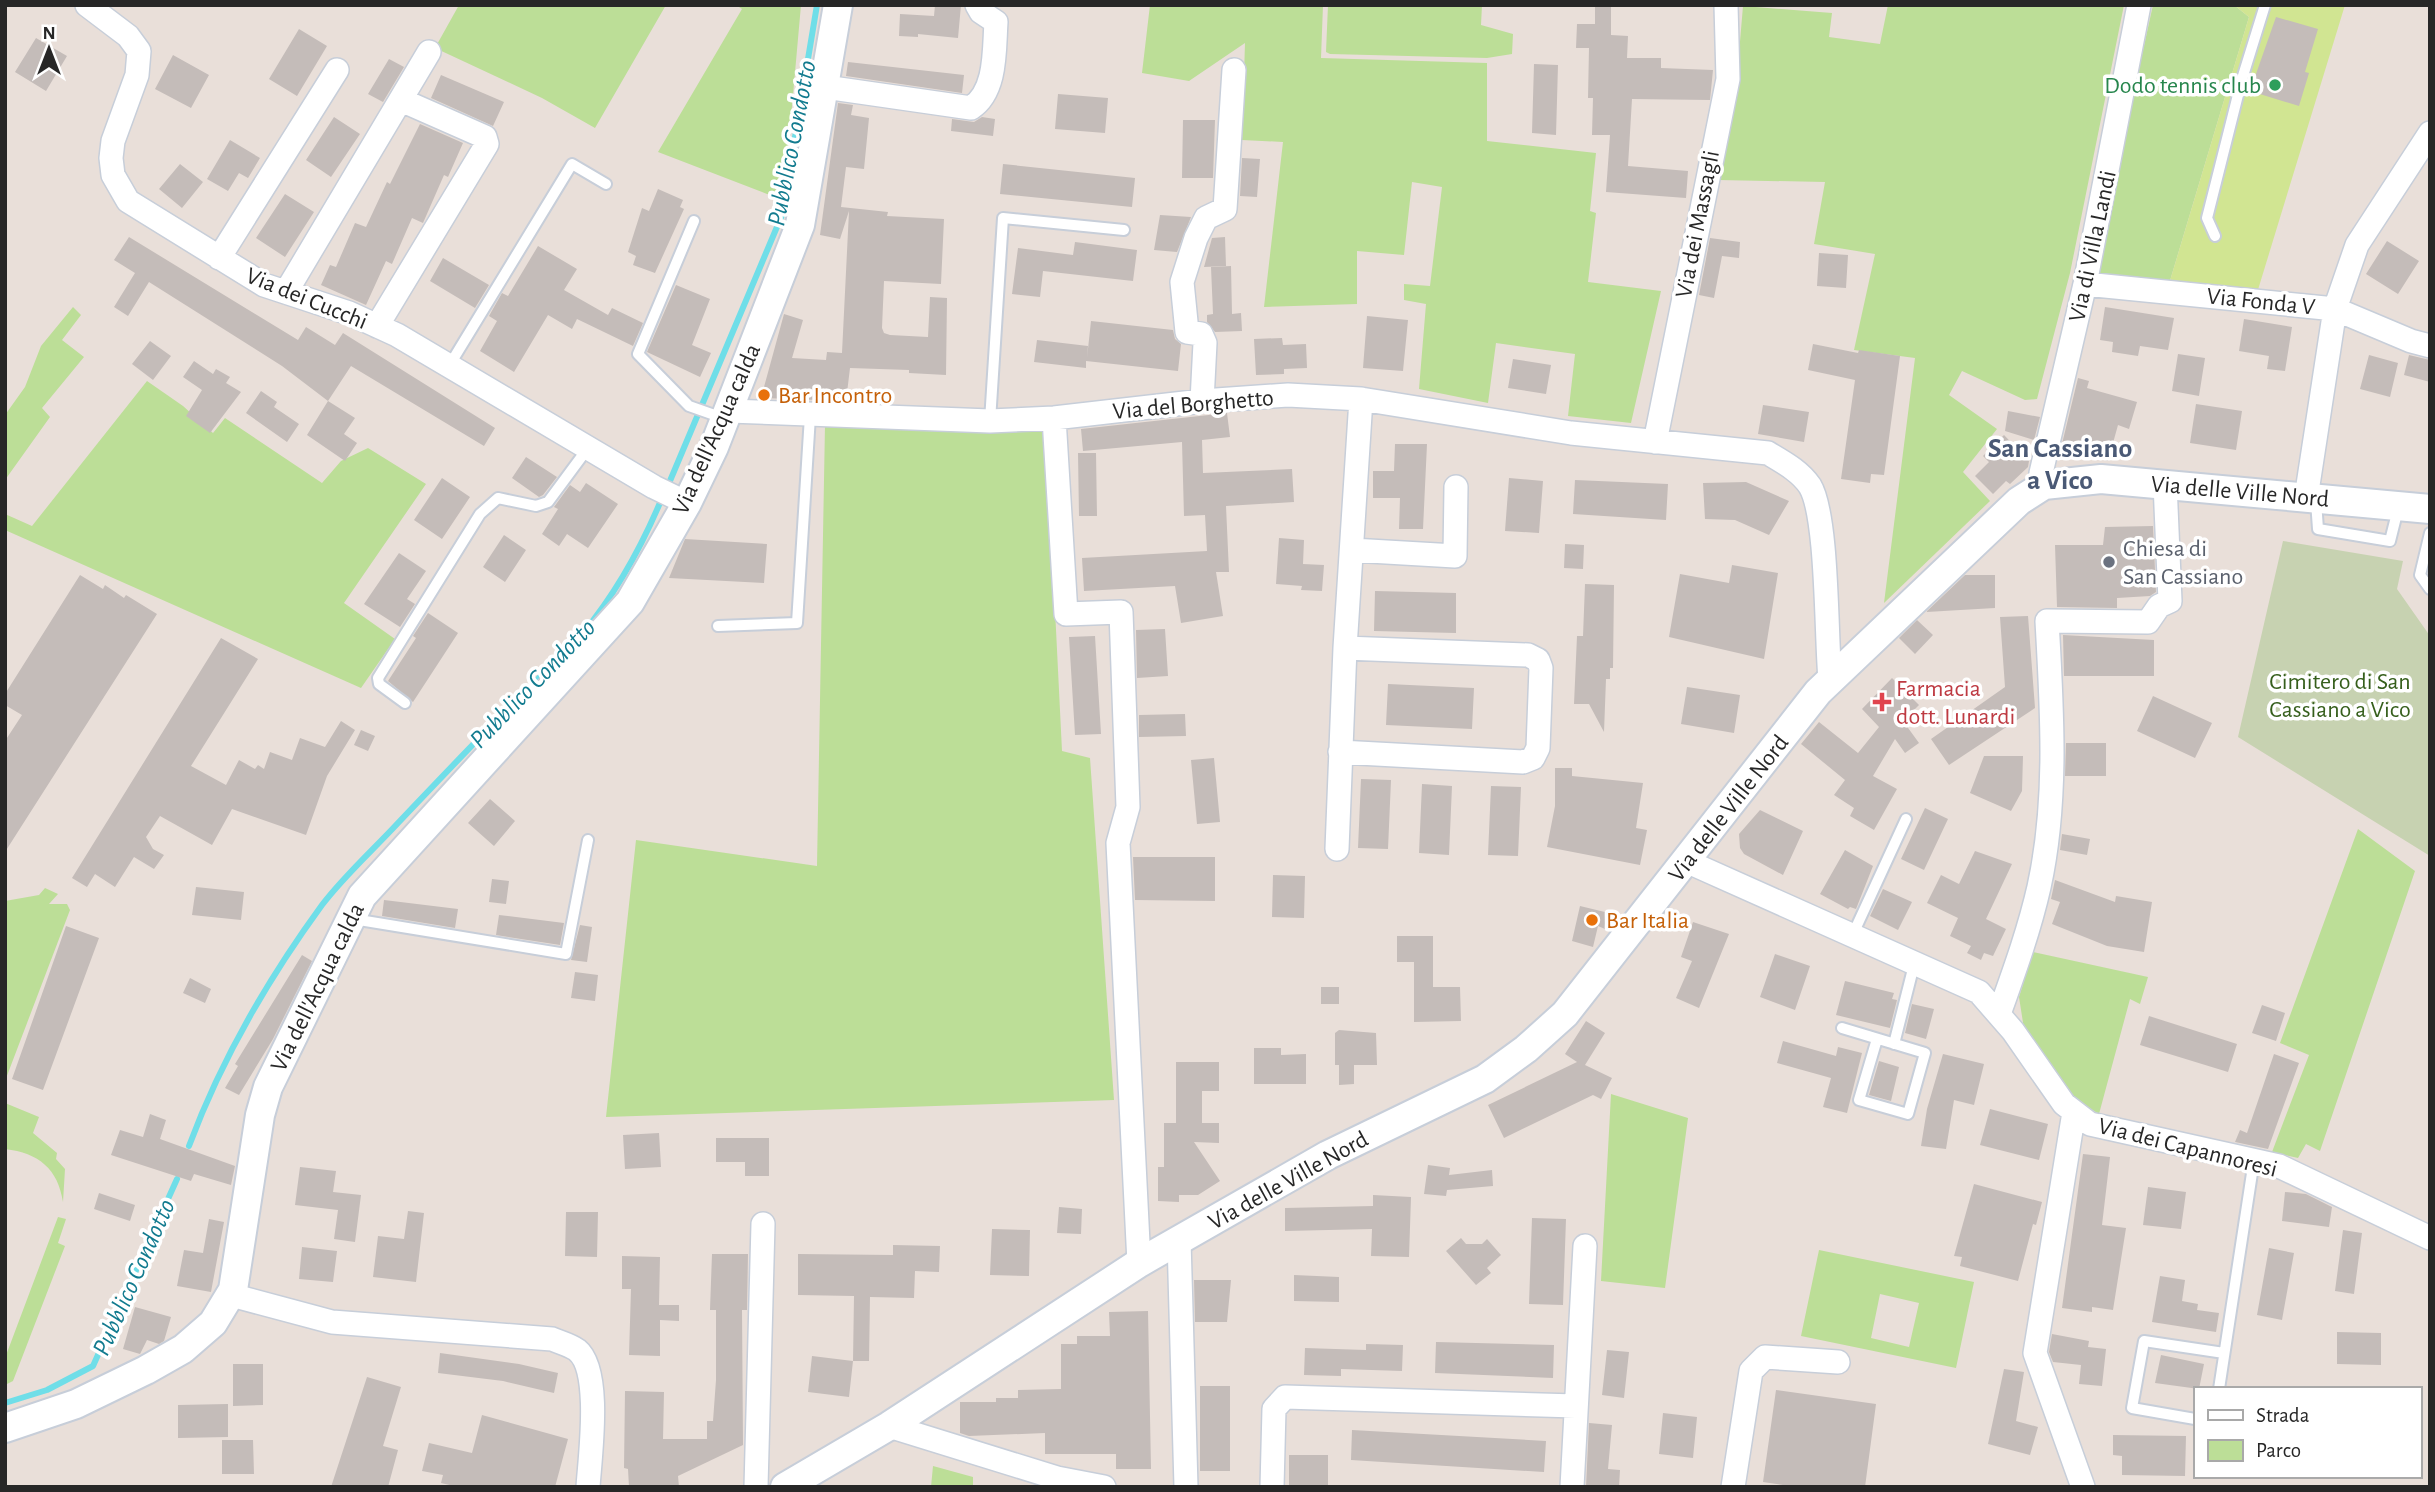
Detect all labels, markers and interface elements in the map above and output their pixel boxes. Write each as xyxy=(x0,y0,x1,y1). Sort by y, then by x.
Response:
north arrow xyxy=(14,14,84,84)
text: N xyxy=(42,24,56,43)
water label: Pubblico Condotto xyxy=(763,58,821,228)
place label: Dodo tennis club xyxy=(2104,74,2261,98)
marker: Dodo tennis club xyxy=(2267,77,2283,93)
street label: Via dei Massagli xyxy=(1672,148,1724,300)
street label: Via di Villa Landi xyxy=(2065,168,2121,324)
street label: Via dei Cucchi xyxy=(242,264,371,334)
street label: Via Fonda V xyxy=(2205,284,2317,320)
street label: Via dell'Acqua calda xyxy=(669,340,765,518)
place label: Bar Incontro xyxy=(778,384,892,408)
street label: Via del Borghetto xyxy=(1111,386,1275,424)
marker: Bar Incontro xyxy=(756,387,772,403)
district label: San Cassiano a Vico xyxy=(1988,435,2132,495)
street label: Via delle Ville Nord xyxy=(2150,472,2330,512)
place label: Chiesa di San Cassiano xyxy=(2123,537,2243,589)
marker: Chiesa di San Cassiano xyxy=(2101,554,2117,570)
water label: Pubblico Condotto xyxy=(465,614,600,753)
park label: Cimitero di San Cassiano a Vico xyxy=(2269,670,2411,722)
place label: Farmacia dott. Lunardi xyxy=(1896,677,2015,729)
marker: Farmacia dott. Lunardi xyxy=(1874,694,1890,710)
street label: Via delle Ville Nord xyxy=(1664,731,1793,886)
street label: Via dell'Acqua calda xyxy=(267,899,369,1075)
place label: Bar Italia xyxy=(1606,909,1689,933)
marker: Bar Italia xyxy=(1584,912,1600,928)
street label: Via dei Capannoresi xyxy=(2096,1114,2280,1182)
street label: Via delle Ville Nord xyxy=(1205,1127,1372,1235)
water label: Pubblico Condotto xyxy=(88,1195,180,1359)
legend xyxy=(2194,1387,2421,1478)
text: Strada xyxy=(2256,1405,2310,1426)
text: Parco xyxy=(2256,1440,2301,1461)

